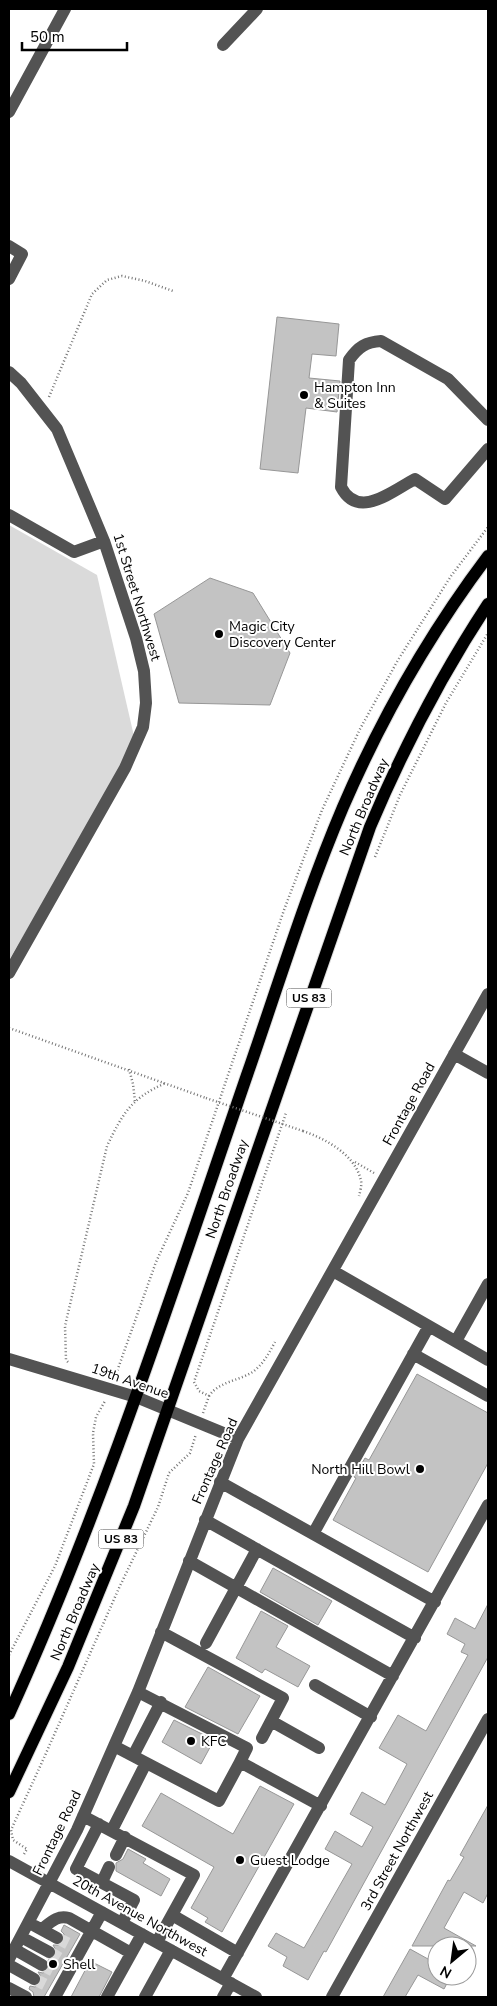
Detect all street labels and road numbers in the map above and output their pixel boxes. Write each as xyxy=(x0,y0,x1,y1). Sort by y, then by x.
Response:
street label: 1st Street Northwest xyxy=(109,531,165,663)
street label: North Broadway xyxy=(335,755,393,859)
road number: US 83 xyxy=(286,988,332,1008)
street label: Frontage Road xyxy=(378,1059,440,1149)
street label: North Broadway xyxy=(201,1136,253,1241)
street label: 19th Avenue xyxy=(89,1359,171,1403)
street label: Frontage Road xyxy=(188,1415,242,1507)
road number: US 83 xyxy=(98,1530,144,1548)
street label: North Broadway xyxy=(46,1560,104,1664)
street label: Frontage Road xyxy=(28,1787,86,1879)
street label: 3rd Street Northwest xyxy=(356,1788,438,1914)
street label: 20th Avenue Northwest xyxy=(69,1871,211,1961)

